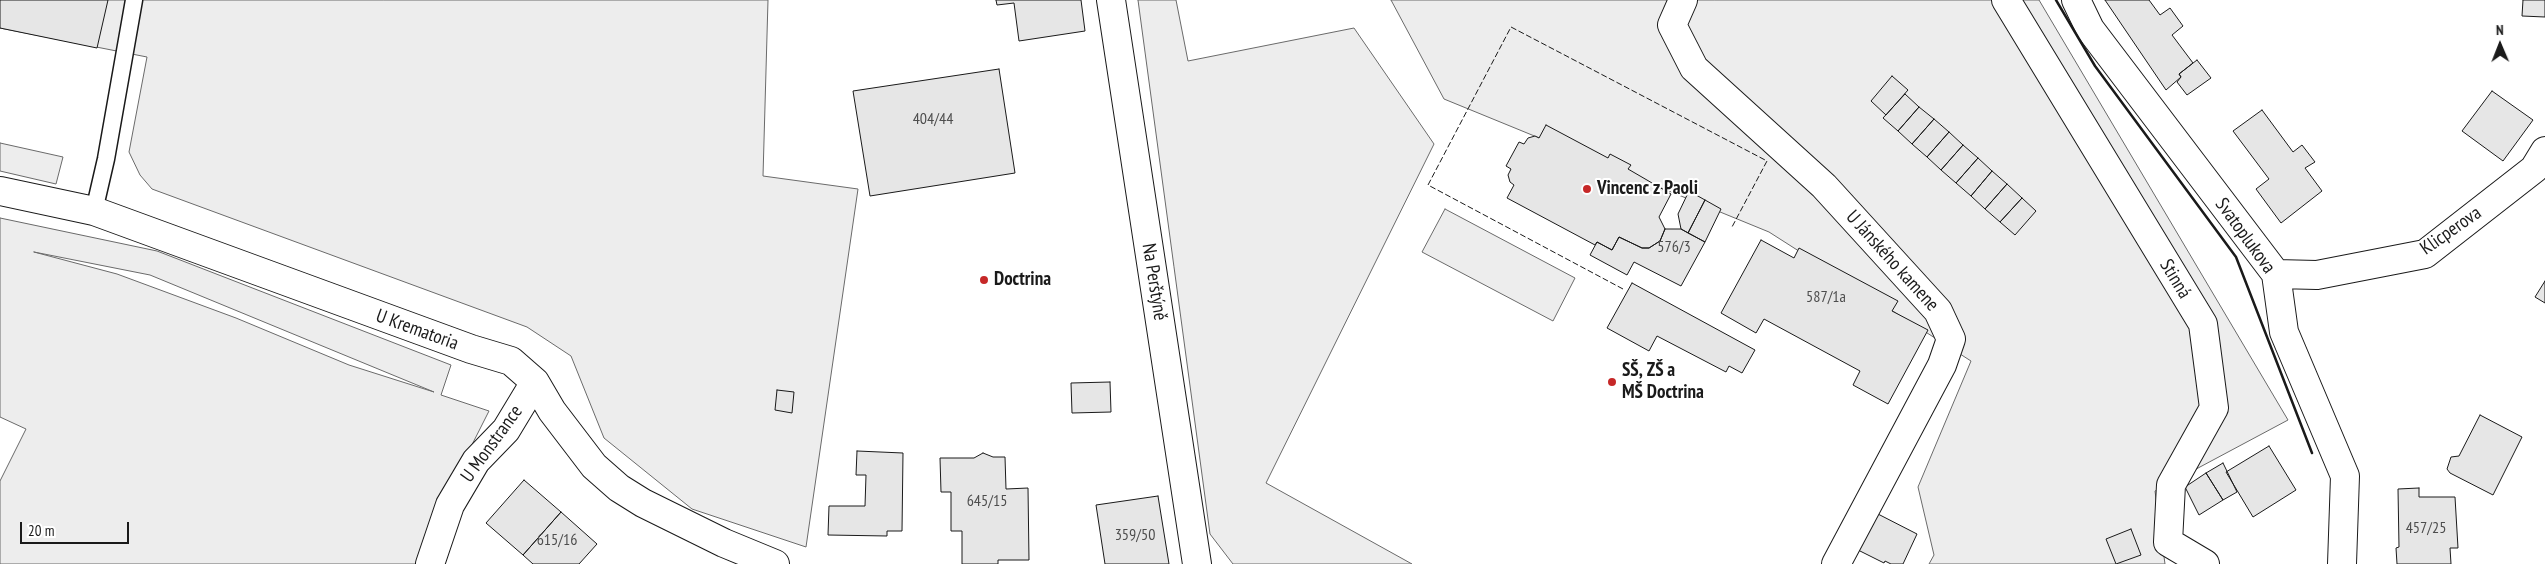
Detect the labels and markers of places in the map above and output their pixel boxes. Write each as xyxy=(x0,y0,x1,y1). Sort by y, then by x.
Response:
place label: Vincenc z Paoli xyxy=(1597,178,1698,200)
marker: Vincenc z Paoli xyxy=(1581,183,1593,195)
place label: Doctrina xyxy=(994,269,1051,291)
marker: Doctrina xyxy=(978,274,990,286)
place label: SŠ, ZŠ a MŠ Doctrina xyxy=(1622,360,1704,404)
marker: SŠ, ZŠ a MŠ Doctrina xyxy=(1606,376,1618,388)

